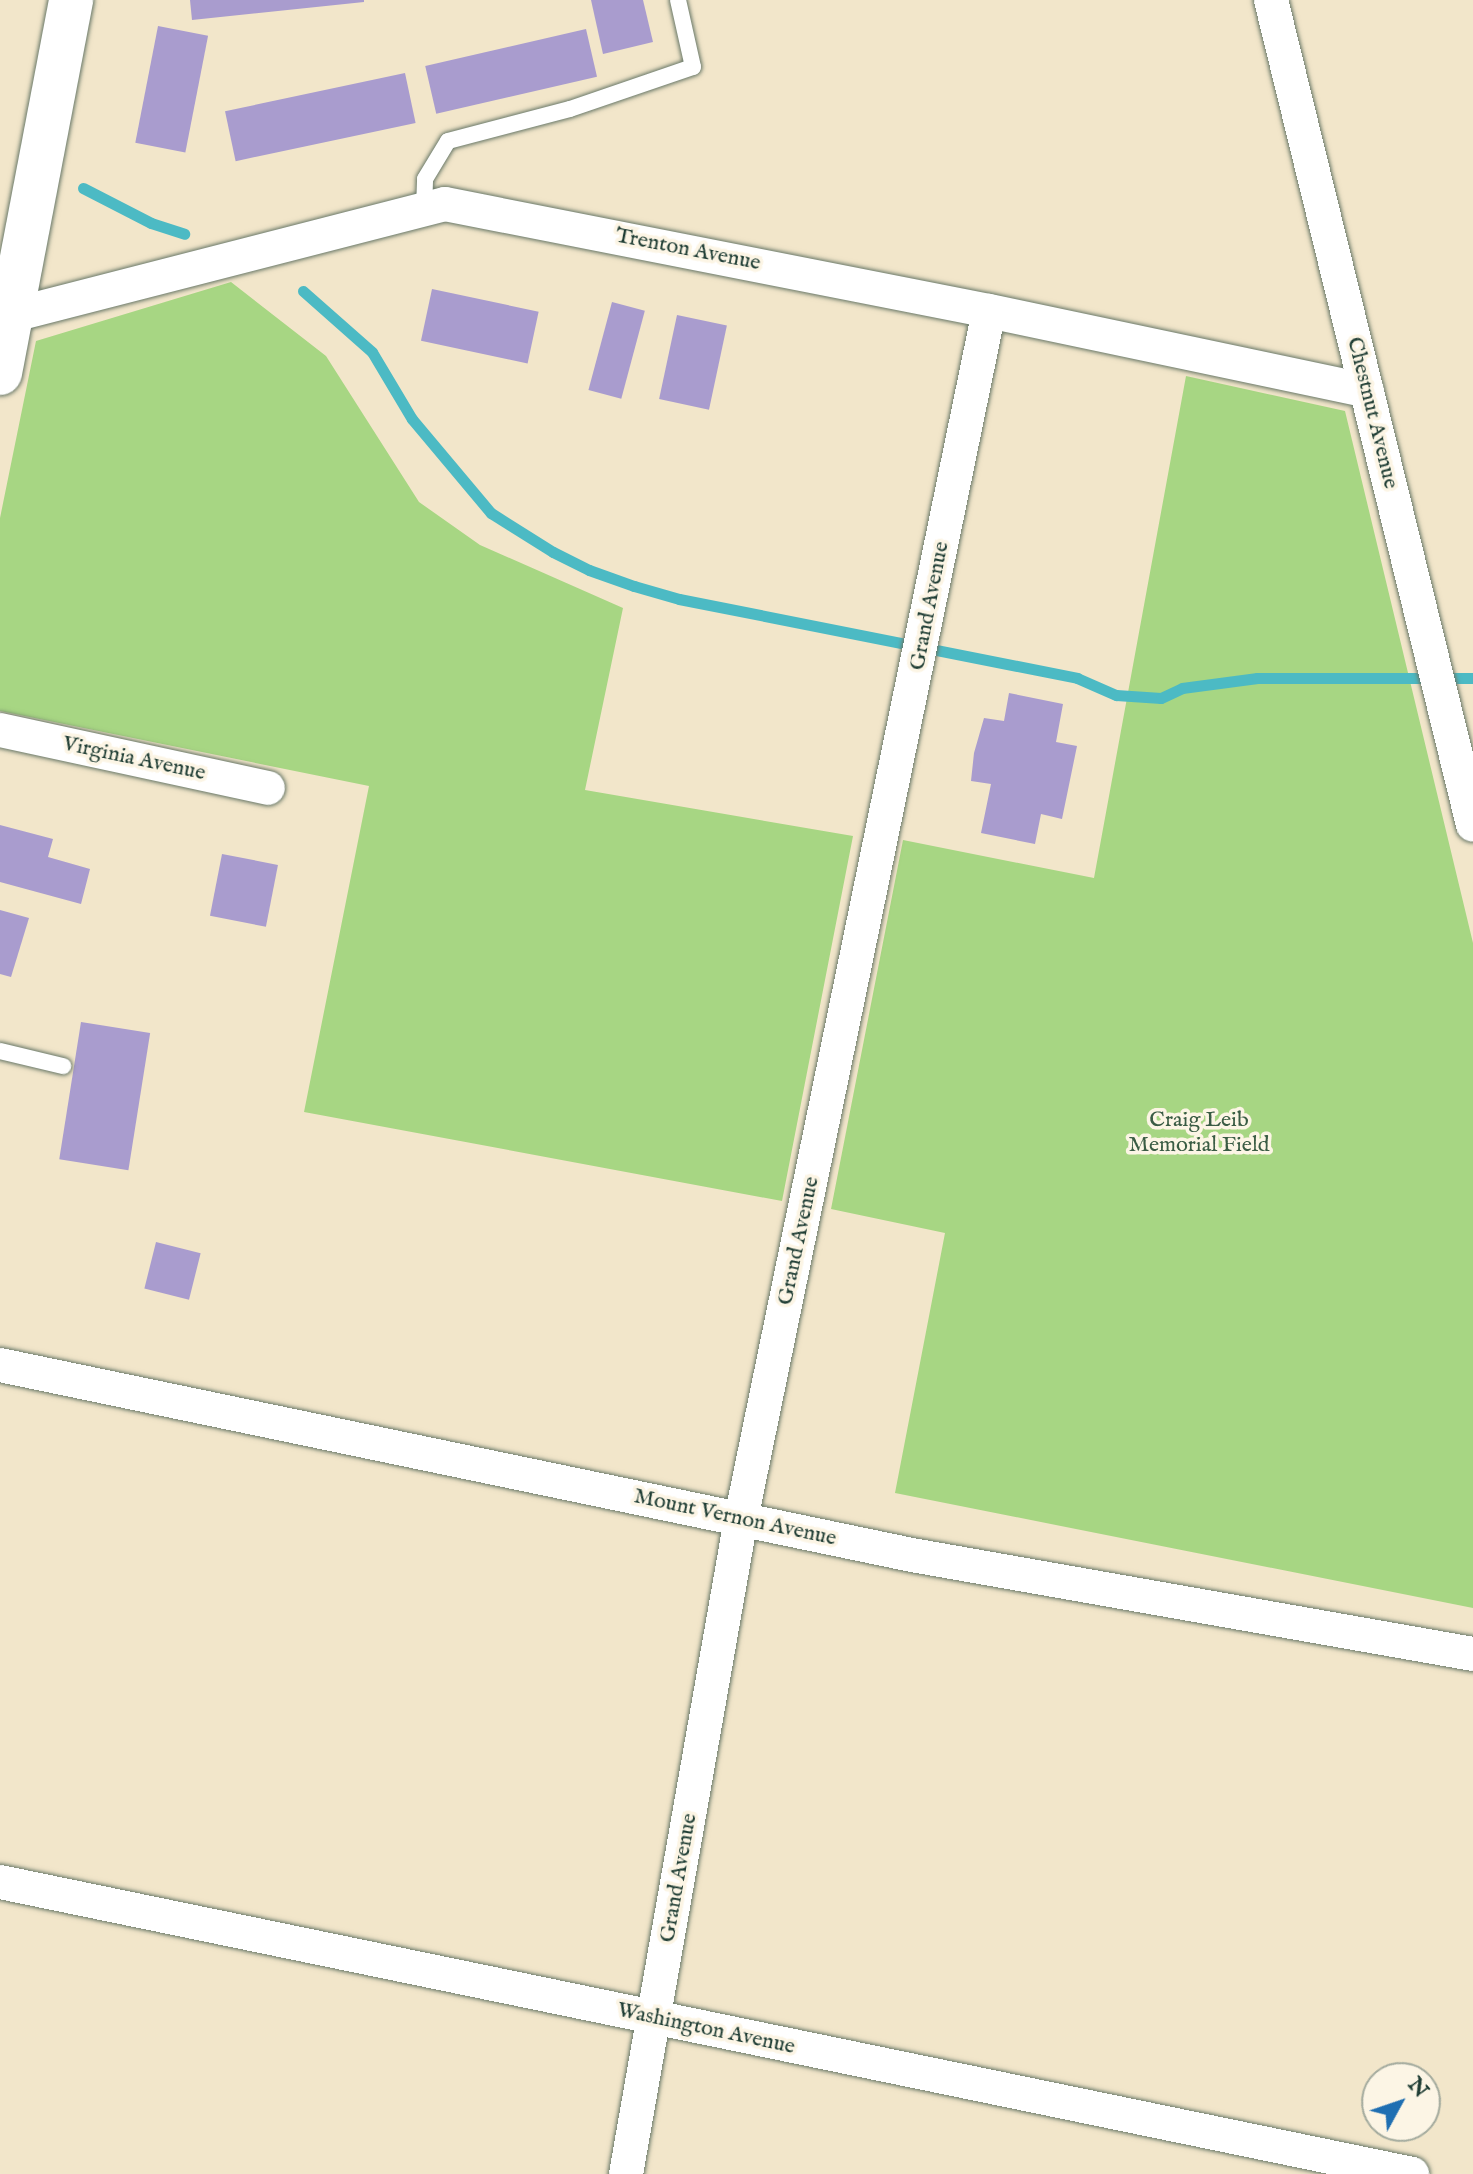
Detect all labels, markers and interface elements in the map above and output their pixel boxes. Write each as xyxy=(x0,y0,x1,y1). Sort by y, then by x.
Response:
street label: Trenton Avenue xyxy=(613,223,763,277)
street label: Chestnut Avenue xyxy=(1340,334,1404,492)
street label: Grand Avenue xyxy=(905,539,955,673)
street label: Virginia Avenue xyxy=(60,731,208,787)
park label: Craig Leib Memorial Field xyxy=(1128,1107,1270,1158)
street label: Grand Avenue xyxy=(773,1174,825,1308)
street label: Mount Vernon Avenue xyxy=(631,1484,839,1552)
street label: Grand Avenue xyxy=(655,1811,703,1945)
street label: Washington Avenue xyxy=(615,1997,797,2061)
north arrow xyxy=(1361,2062,1441,2142)
text: N xyxy=(1401,2072,1435,2104)

